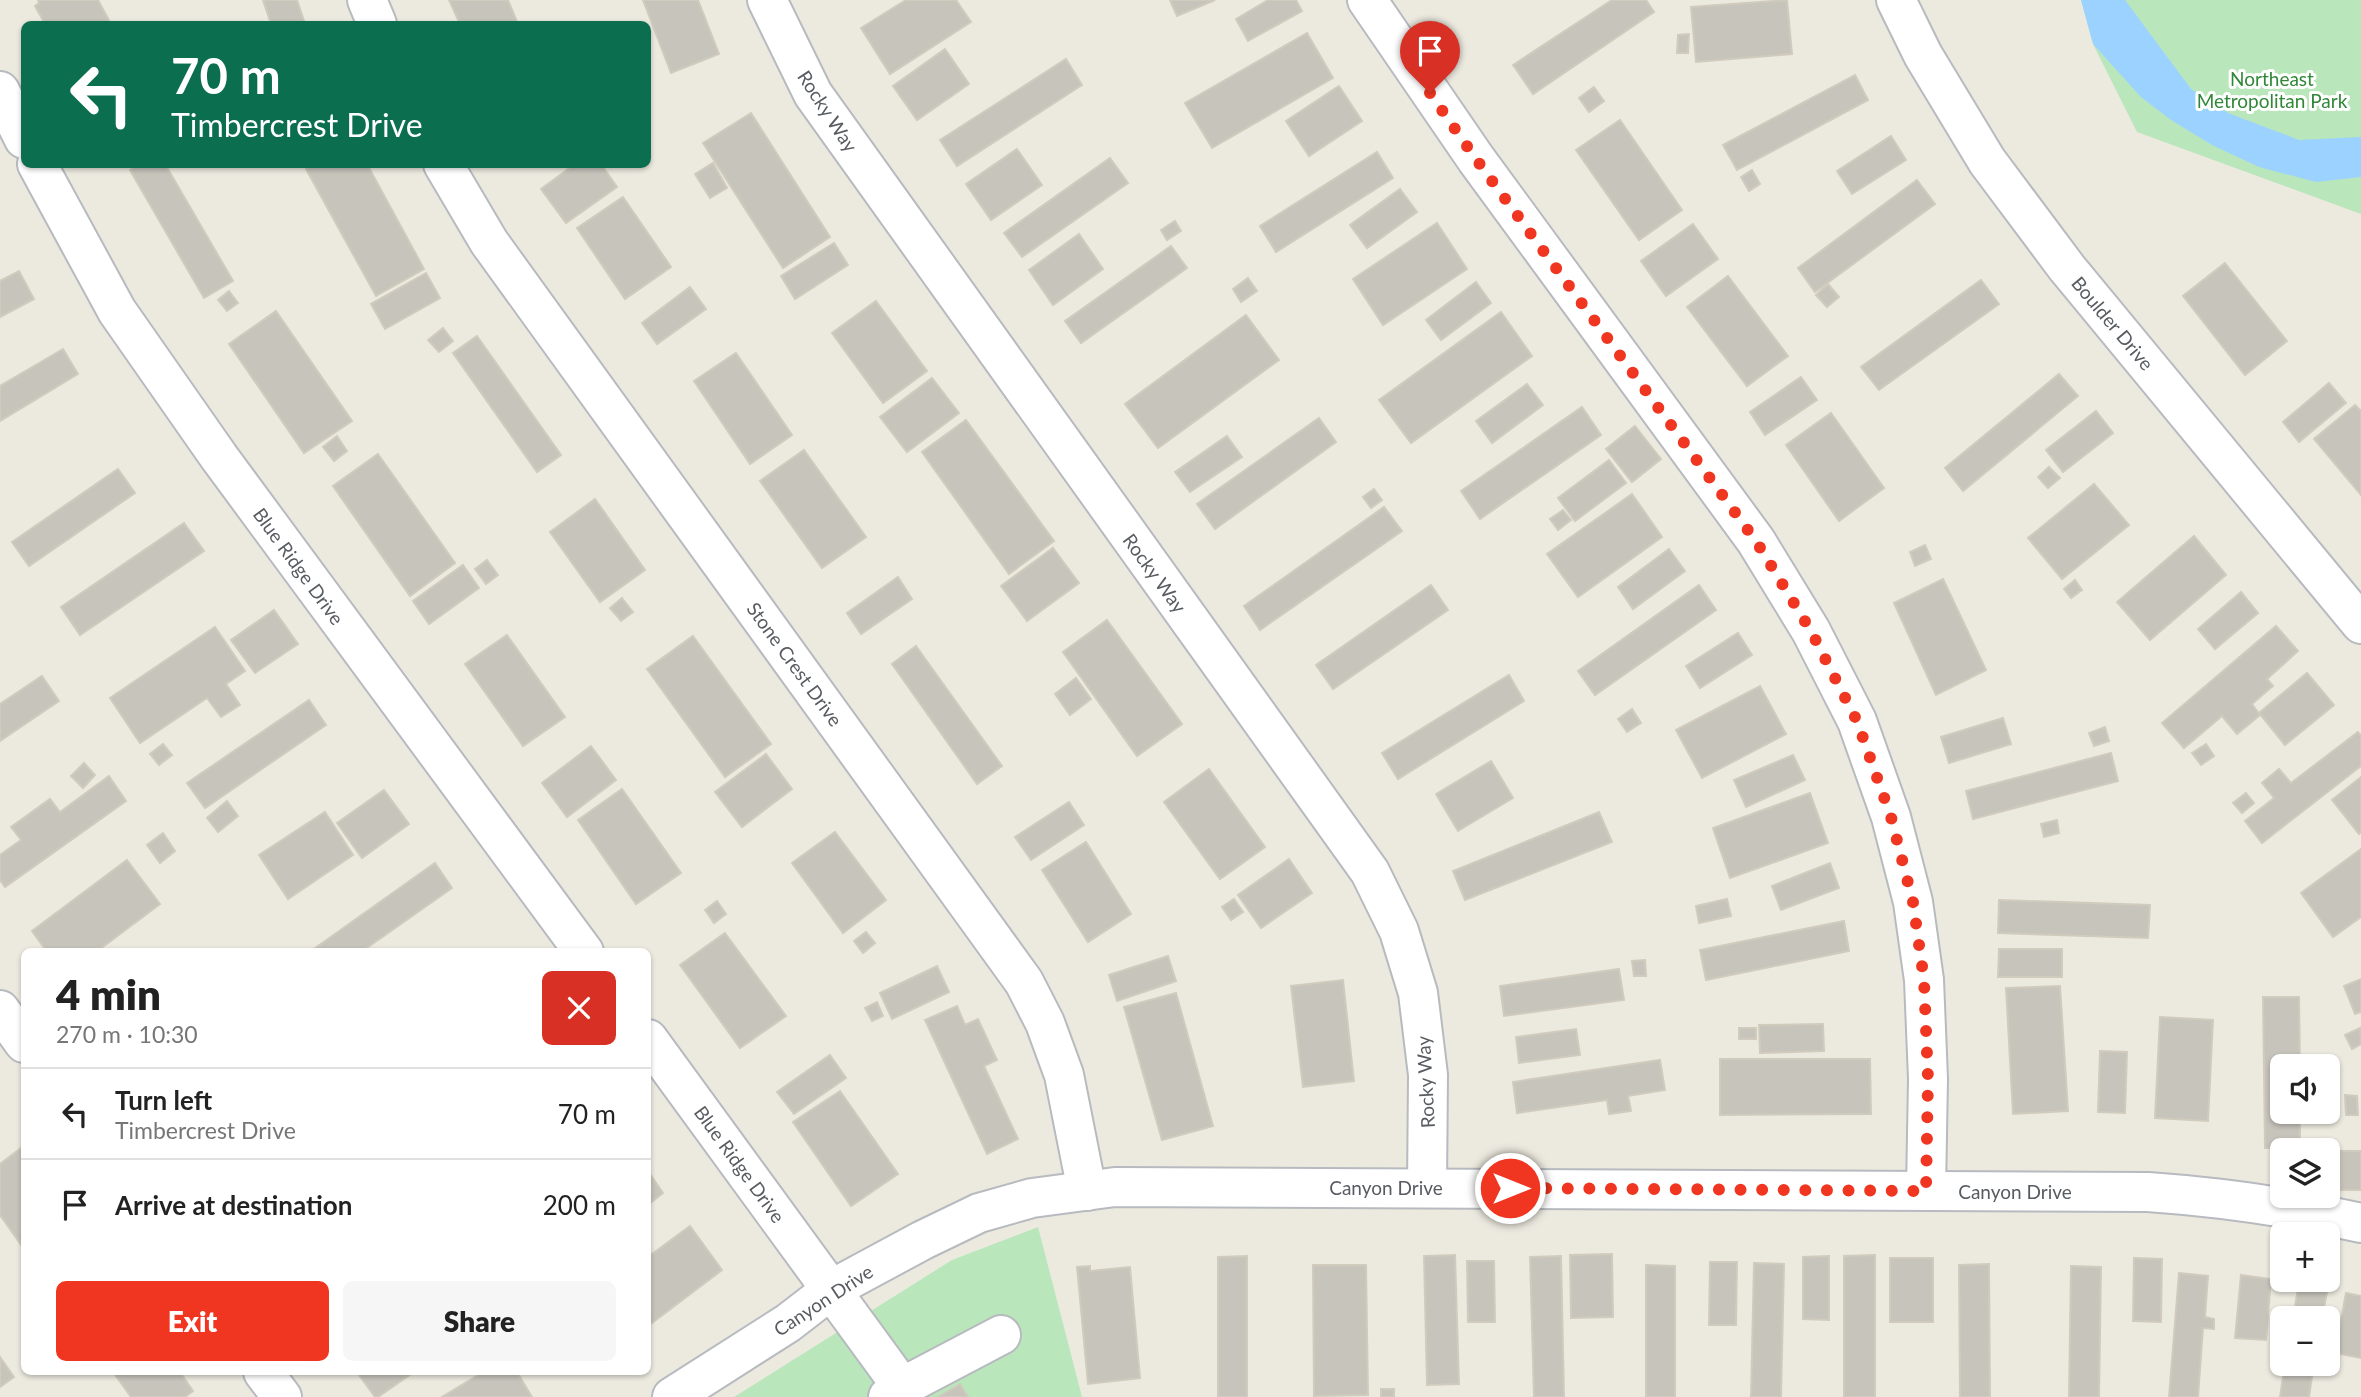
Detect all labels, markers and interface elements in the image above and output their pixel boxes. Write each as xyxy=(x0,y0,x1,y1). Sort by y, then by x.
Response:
pin xyxy=(1400,21,1460,93)
icon: arrive xyxy=(1411,32,1449,70)
text: 70 m xyxy=(171,46,281,104)
icon: left xyxy=(56,49,147,140)
street label: Rocky Way xyxy=(793,66,863,156)
park label: Northeast Metropolitan Park xyxy=(2197,67,2348,112)
text: Timbercrest Drive xyxy=(171,105,423,144)
street label: Boulder Drive xyxy=(2067,271,2159,375)
street label: Blue Ridge Drive xyxy=(249,503,349,629)
street label: Rocky Way xyxy=(1119,529,1192,617)
street label: Stone Crest Drive xyxy=(742,598,848,730)
text: 4 min xyxy=(56,969,161,1019)
button: close xyxy=(542,971,616,1045)
text: 270 m · 10:30 xyxy=(56,1020,198,1048)
street label: Rocky Way xyxy=(1411,1035,1439,1129)
map controls xyxy=(2270,1054,2340,1376)
button: sound xyxy=(2270,1054,2340,1124)
text: Turn left xyxy=(115,1084,212,1116)
icon: left xyxy=(56,1095,94,1133)
text: 70 m xyxy=(558,1098,616,1130)
street label: Blue Ridge Drive xyxy=(690,1101,790,1227)
text: Timbercrest Drive xyxy=(115,1116,296,1144)
button: layers xyxy=(2270,1138,2340,1208)
position arrow xyxy=(1473,1151,1547,1225)
street label: Canyon Drive xyxy=(1329,1176,1443,1199)
street label: Canyon Drive xyxy=(1958,1180,2072,1203)
icon: arrive xyxy=(56,1186,94,1224)
text: Arrive at destination xyxy=(115,1189,352,1221)
text: 200 m xyxy=(543,1189,616,1221)
button: + xyxy=(2270,1222,2340,1292)
street label: Canyon Drive xyxy=(769,1259,877,1341)
button: Exit xyxy=(56,1281,329,1361)
button: Share xyxy=(343,1281,616,1361)
button: − xyxy=(2270,1306,2340,1376)

